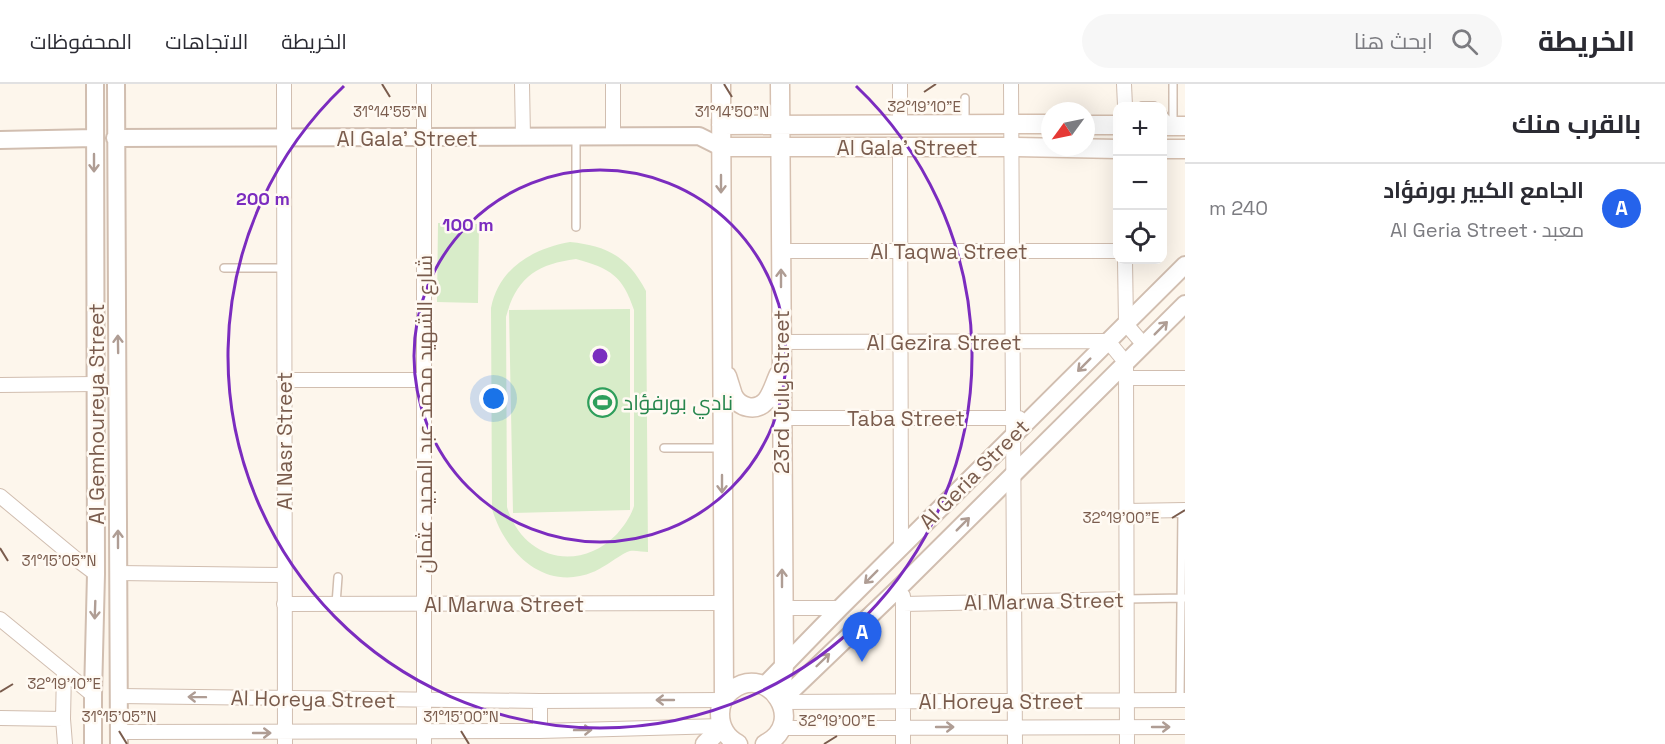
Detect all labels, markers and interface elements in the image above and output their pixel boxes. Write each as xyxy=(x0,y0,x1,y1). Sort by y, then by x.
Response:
search box xyxy=(1082,14,1502,68)
text: الخريطة xyxy=(1538,23,1635,59)
icon: search xyxy=(1448,25,1481,58)
text: ابحث هنا xyxy=(1354,27,1433,55)
text: المحفوظات xyxy=(30,28,132,55)
text: الاتجاهات xyxy=(165,28,248,55)
text: الخريطة xyxy=(281,28,347,55)
text: 32°19'10"E xyxy=(887,97,961,116)
text: 31°14'55"N xyxy=(353,102,427,121)
text: 31°14'50"N xyxy=(695,102,769,121)
north arrow xyxy=(1041,102,1095,156)
map controls xyxy=(1113,102,1167,264)
button: + xyxy=(1113,102,1167,156)
text: بالقرب منك xyxy=(1512,107,1641,141)
street label: Al Gala' Street xyxy=(336,125,478,152)
street label: Al Gala' Street xyxy=(836,134,978,161)
one-way arrow xyxy=(88,153,100,173)
button: − xyxy=(1113,156,1167,210)
one-way arrow xyxy=(715,174,727,194)
text: الجامع الكبير بورفؤاد xyxy=(1383,176,1584,204)
text: 200 m xyxy=(236,187,290,210)
text: 240 m xyxy=(1209,195,1268,221)
text: A xyxy=(1615,195,1628,221)
button: locate xyxy=(1113,210,1167,264)
text: 100 m xyxy=(442,213,494,236)
text: معبد · Al Geria Street xyxy=(1390,217,1584,243)
street label: Al Taqwa Street xyxy=(870,238,1028,265)
street label: شارع الشهيد محمد عبد المجيد عثمان xyxy=(411,255,439,573)
one-way arrow xyxy=(775,269,786,289)
street label: Al Gemhoureya Street xyxy=(83,303,110,525)
street label: 23rd July Street xyxy=(768,310,795,474)
one-way arrow xyxy=(1154,320,1168,335)
street label: Al Gezira Street xyxy=(867,329,1021,356)
one-way arrow xyxy=(112,334,124,354)
centre of rings xyxy=(590,346,610,366)
one-way arrow xyxy=(1077,358,1091,373)
street label: Al Nasr Street xyxy=(271,372,298,510)
your location xyxy=(479,384,508,413)
sports icon: نادي بورفؤاد xyxy=(586,386,618,418)
place label: نادي بورفؤاد xyxy=(623,389,733,419)
street label: Taba Street xyxy=(847,405,965,432)
street label: Al Geria Street xyxy=(913,413,1035,535)
one-way arrow xyxy=(716,474,728,494)
text: 32°19'00"E xyxy=(1082,508,1160,527)
one-way arrow xyxy=(956,517,970,532)
one-way arrow xyxy=(112,529,124,549)
text: 31°15'05"N xyxy=(22,551,96,570)
one-way arrow xyxy=(777,569,788,589)
one-way arrow xyxy=(864,569,879,584)
street label: Al Marwa Street xyxy=(964,586,1124,616)
street label: Al Marwa Street xyxy=(424,591,584,618)
one-way arrow xyxy=(90,600,101,620)
pin: A xyxy=(842,612,882,662)
one-way arrow xyxy=(816,653,831,668)
text: 32°19'10"E xyxy=(27,674,101,693)
street label: Al Horeya Street xyxy=(230,684,396,714)
street label: Al Horeya Street xyxy=(919,688,1084,715)
one-way arrow xyxy=(187,691,207,703)
one-way arrow xyxy=(655,694,675,706)
text: 31°15'05"N xyxy=(82,707,156,726)
text: 31°15'00"N xyxy=(423,707,499,726)
text: 32°19'00"E xyxy=(798,711,876,730)
one-way arrow xyxy=(934,721,954,733)
one-way arrow xyxy=(1150,721,1170,733)
one-way arrow xyxy=(572,724,592,736)
one-way arrow xyxy=(251,727,271,739)

